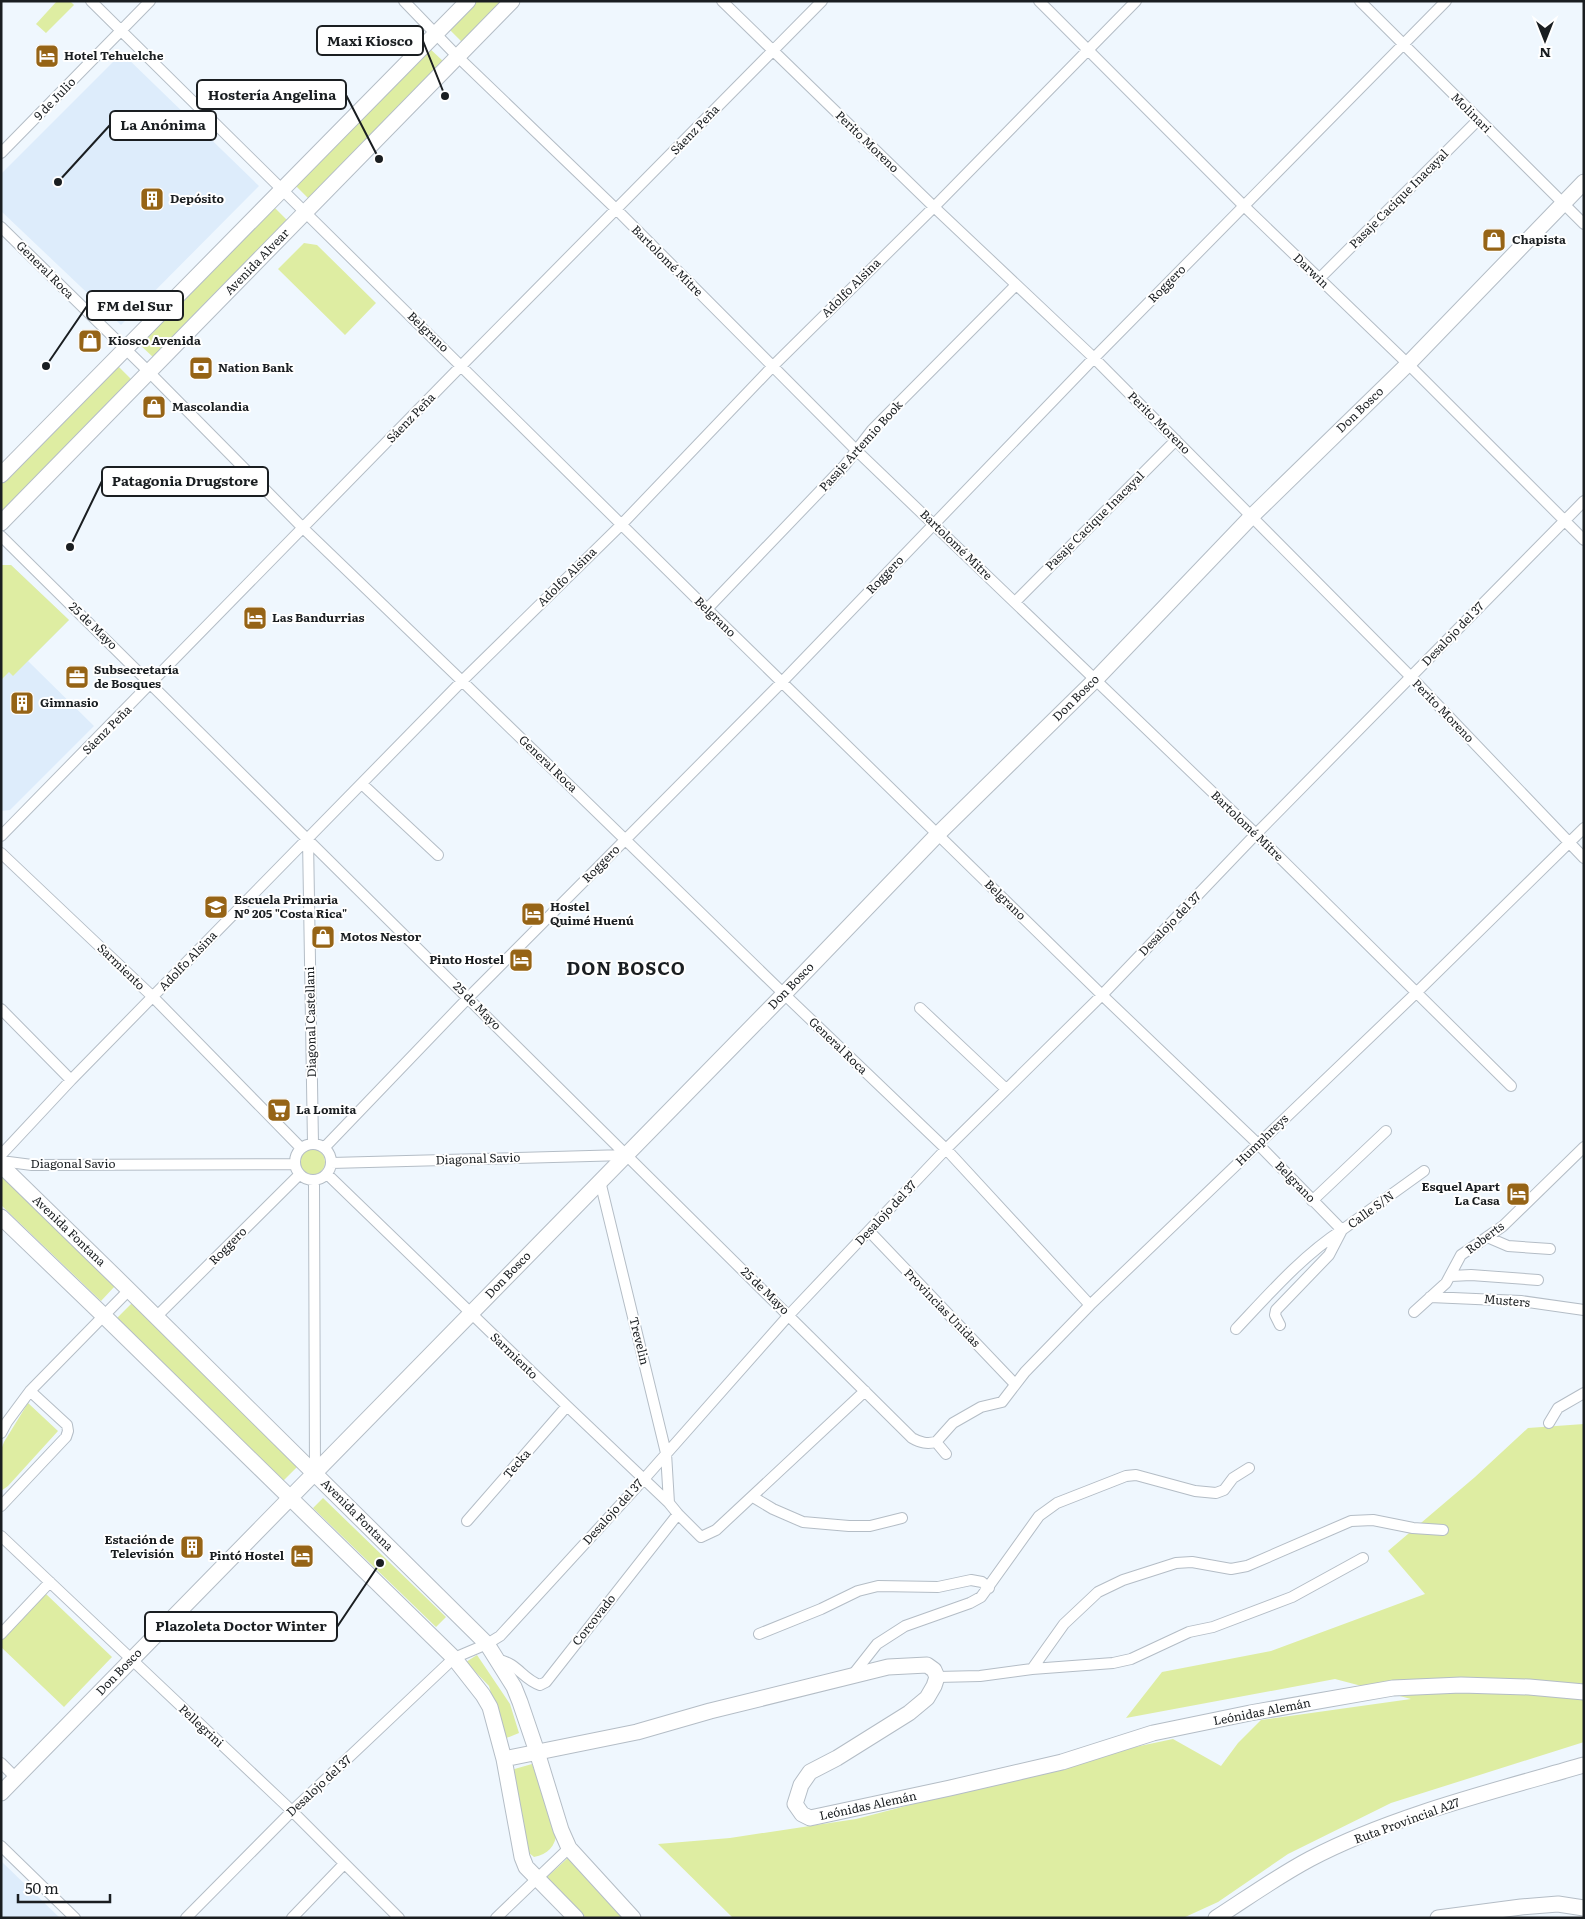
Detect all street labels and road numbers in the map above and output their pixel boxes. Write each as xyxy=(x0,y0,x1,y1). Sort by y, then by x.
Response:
street label: 9 de Julio xyxy=(29,73,79,124)
street label: Molinari xyxy=(1447,88,1496,137)
street label: Sáenz Peña xyxy=(666,100,723,158)
street label: Perito Moreno xyxy=(832,106,903,176)
street label: Pasaje Cacique Inacayal xyxy=(1345,145,1452,252)
street label: Bartolomé Mitre xyxy=(628,221,707,300)
street label: Avenida Alvear xyxy=(220,224,293,299)
street label: General Roca xyxy=(13,236,79,303)
street label: Darwin xyxy=(1290,249,1334,292)
street label: Adolfo Alsina xyxy=(817,253,884,321)
street label: Roggero xyxy=(1143,260,1189,306)
street label: Belgrano xyxy=(404,307,454,356)
street label: Don Bosco xyxy=(1332,382,1387,436)
street label: Perito Moreno xyxy=(1124,387,1195,458)
street label: Sáenz Peña xyxy=(382,388,439,446)
street label: Pasaje Artemio Book xyxy=(814,395,907,495)
street label: Pasaje Cacique Inacayal xyxy=(1041,467,1148,574)
street label: Bartolomé Mitre xyxy=(916,505,997,584)
street label: Adolfo Alsina xyxy=(533,542,600,610)
street label: Roggero xyxy=(861,551,907,598)
street label: Belgrano xyxy=(691,592,741,641)
street label: 25 de Mayo xyxy=(65,597,122,653)
street label: Desalojo del 37 xyxy=(1417,597,1488,669)
street label: Don Bosco xyxy=(1048,670,1103,725)
street label: Perito Moreno xyxy=(1409,675,1479,746)
street label: Sáenz Peña xyxy=(77,700,135,758)
street label: General Roca xyxy=(515,731,582,796)
street label: Bartolomé Mitre xyxy=(1207,786,1288,865)
street label: Roggero xyxy=(577,840,623,886)
street label: Belgrano xyxy=(981,875,1031,924)
street label: Desalojo del 37 xyxy=(1134,887,1205,959)
street label: Adolfo Alsina xyxy=(154,926,221,994)
street label: Sarmiento xyxy=(94,939,150,994)
street label: Don Bosco xyxy=(763,958,817,1013)
street label: Diagonal Castellani xyxy=(300,966,320,1078)
street label: 25 de Mayo xyxy=(450,977,506,1033)
street label: General Roca xyxy=(805,1013,872,1078)
street label: Humphreys xyxy=(1231,1109,1292,1169)
street label: Diagonal Savio xyxy=(435,1148,521,1168)
street label: Diagonal Savio xyxy=(30,1154,116,1172)
street label: Belgrano xyxy=(1271,1156,1320,1206)
street label: Desalojo del 37 xyxy=(850,1176,920,1249)
street label: Calle S/N xyxy=(1343,1186,1397,1232)
street label: Avenida Fontana xyxy=(29,1191,111,1270)
street label: Roberts xyxy=(1461,1216,1508,1258)
street label: Roggero xyxy=(204,1222,250,1268)
street label: Don Bosco xyxy=(480,1247,534,1302)
street label: 25 de Mayo xyxy=(737,1262,794,1318)
street label: Provincias Unidas xyxy=(900,1264,985,1351)
street label: Musters xyxy=(1483,1289,1532,1311)
street label: Trevelin xyxy=(625,1315,655,1367)
street label: Sarmiento xyxy=(487,1328,543,1383)
street label: Tecka xyxy=(498,1444,535,1482)
street label: Avenida Fontana xyxy=(318,1474,398,1555)
street label: Desalojo del 37 xyxy=(578,1474,647,1548)
street label: Corcovado xyxy=(567,1590,619,1649)
street label: Don Bosco xyxy=(91,1644,145,1699)
street label: Leónidas Alemán xyxy=(1211,1693,1312,1729)
street label: Pellegrini xyxy=(175,1700,228,1751)
street label: Desalojo del 37 xyxy=(282,1750,355,1820)
street label: Leónidas Alemán xyxy=(817,1786,918,1824)
street label: Ruta Provincial A27 xyxy=(1351,1793,1462,1848)

